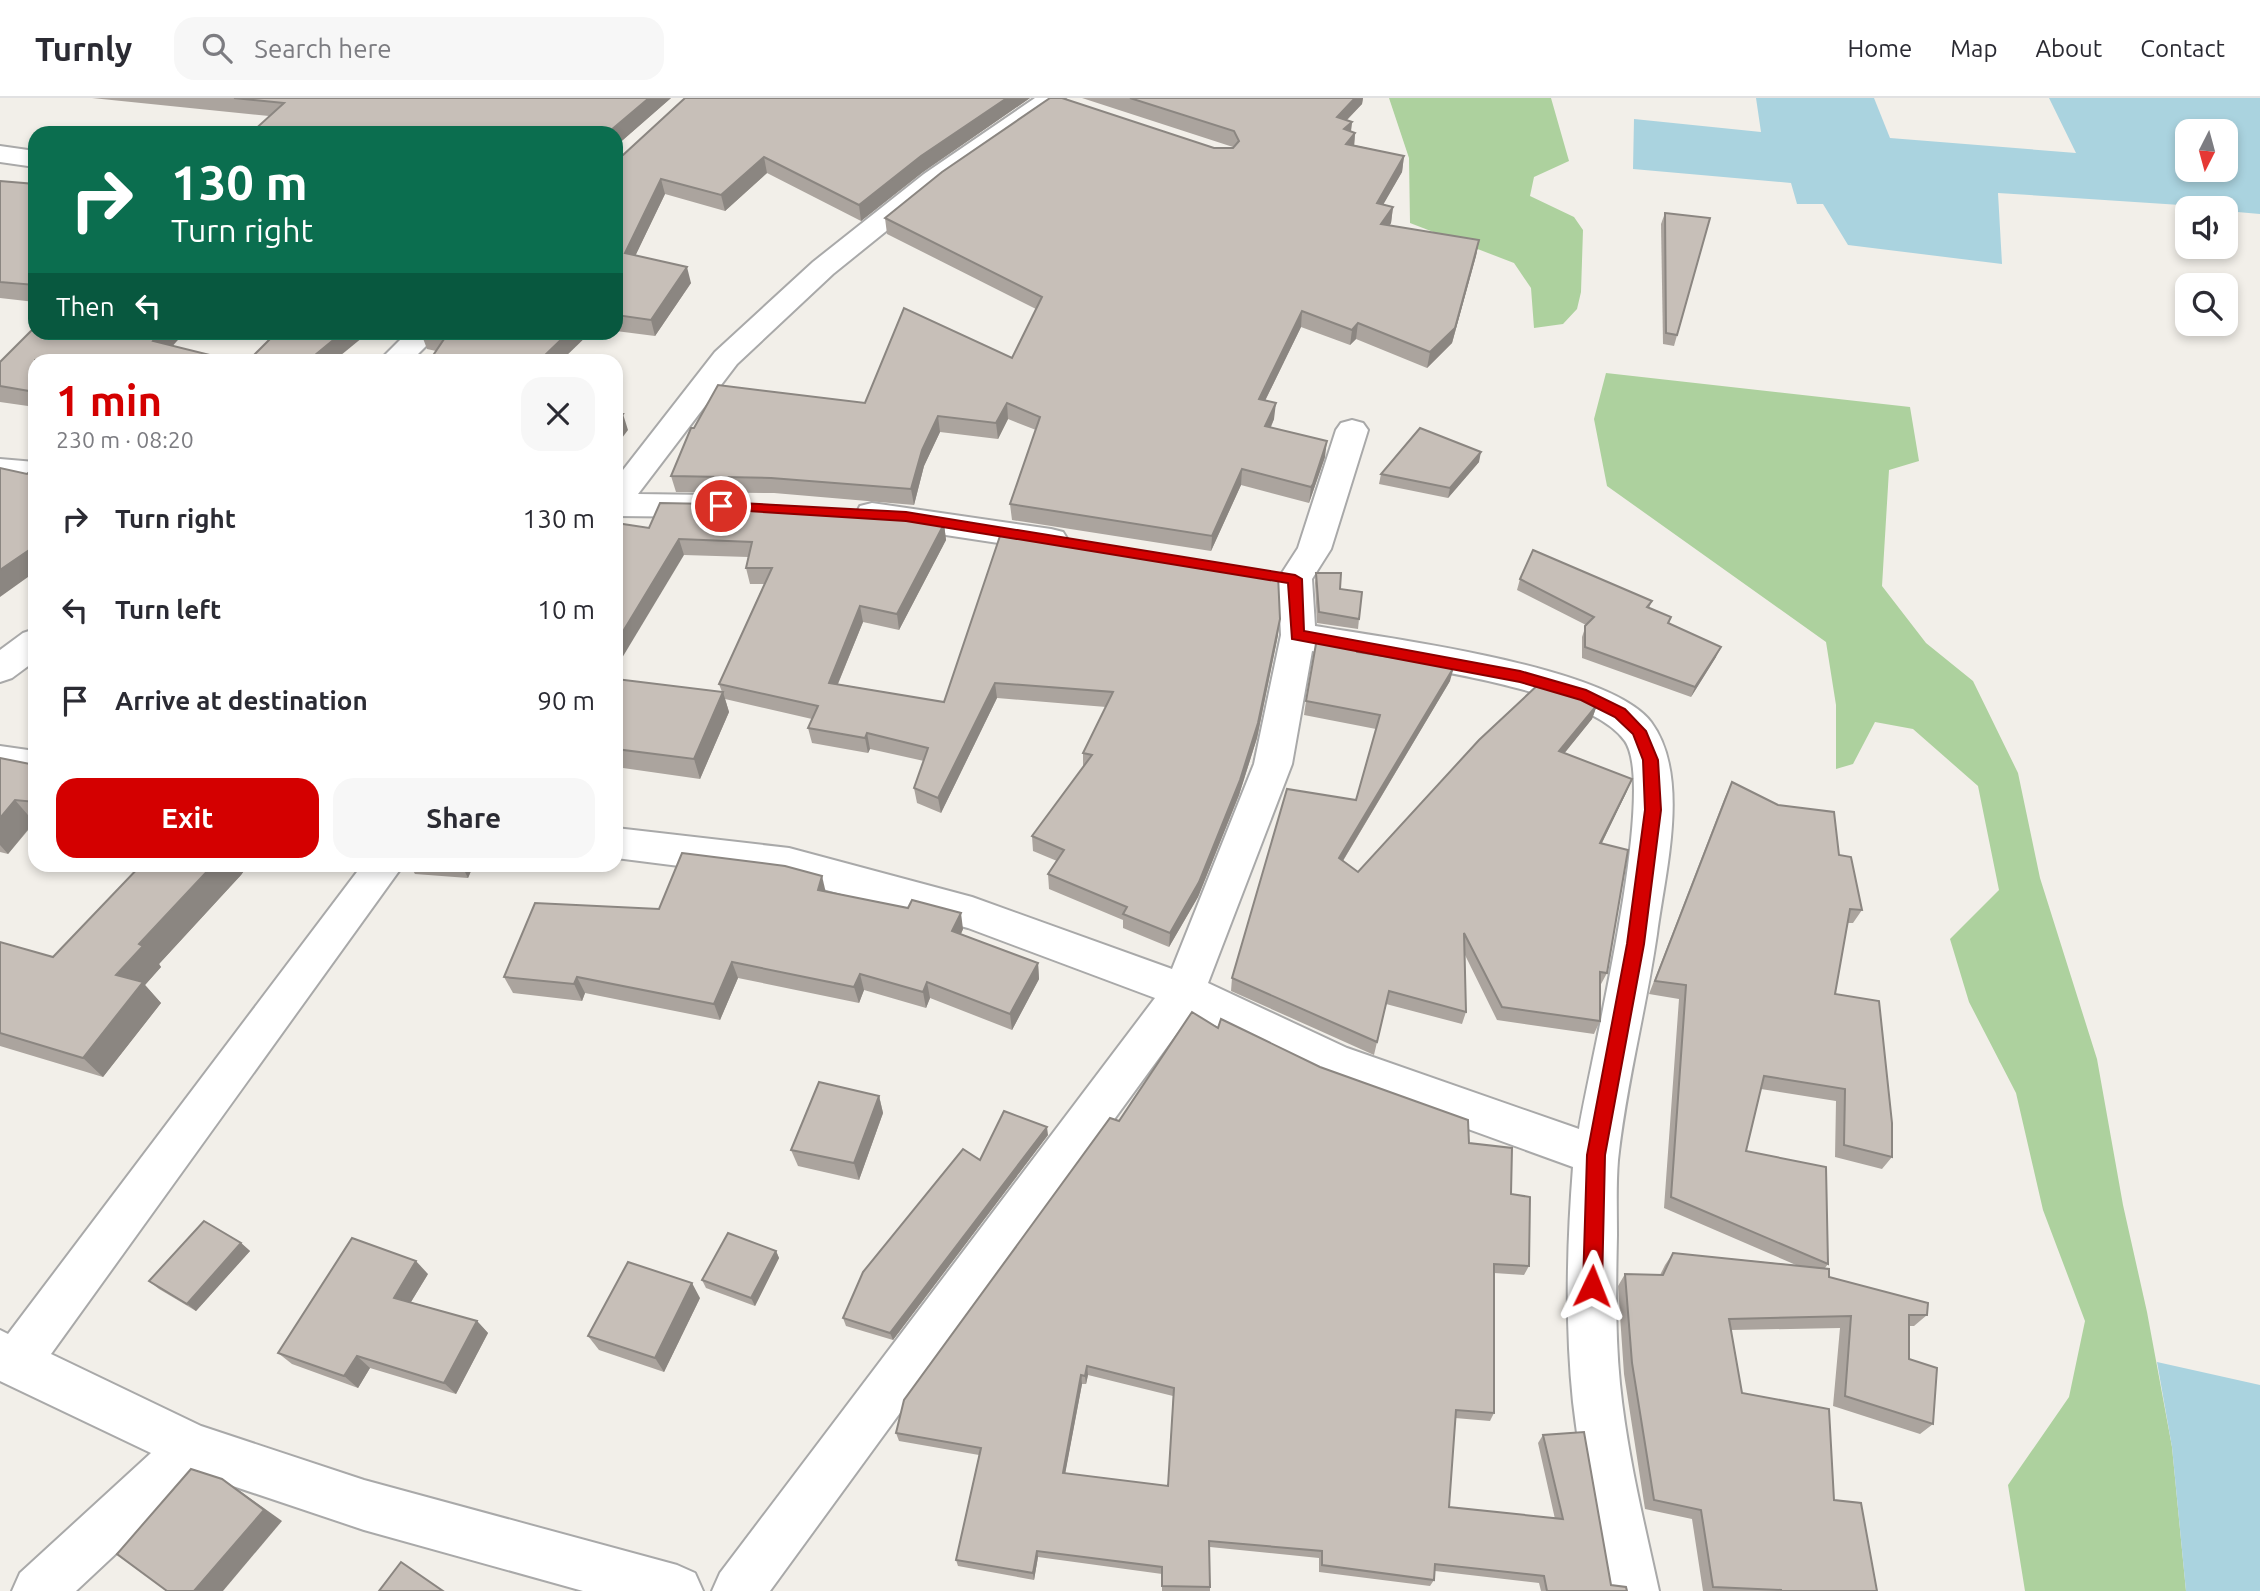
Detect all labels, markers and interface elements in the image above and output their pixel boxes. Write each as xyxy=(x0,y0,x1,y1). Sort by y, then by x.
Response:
search box xyxy=(174,17,664,80)
icon: search xyxy=(198,29,236,67)
text: Turnly xyxy=(35,30,132,67)
text: Search here xyxy=(254,34,392,63)
text: Home xyxy=(1847,35,1912,62)
text: Map xyxy=(1950,35,1997,62)
text: About xyxy=(2035,35,2102,62)
text: Contact xyxy=(2140,35,2225,62)
north arrow xyxy=(2175,119,2238,182)
map controls xyxy=(2175,119,2238,336)
icon: right xyxy=(56,154,147,245)
text: 130 m xyxy=(171,154,308,209)
button: sound xyxy=(2175,196,2238,259)
text: Turn right xyxy=(171,212,313,248)
button: search xyxy=(2175,273,2238,336)
icon: left xyxy=(129,287,167,325)
text: Then xyxy=(56,292,115,321)
text: 1 min xyxy=(56,377,162,424)
button: close xyxy=(521,377,595,451)
text: 230 m · 08:20 xyxy=(56,427,194,452)
pin xyxy=(691,476,751,536)
icon: arrive xyxy=(702,487,740,525)
icon: right xyxy=(56,500,94,538)
text: Turn right xyxy=(115,504,236,533)
text: 130 m xyxy=(523,504,595,533)
icon: left xyxy=(56,591,94,629)
text: Turn left xyxy=(115,595,221,624)
text: 10 m xyxy=(537,595,595,624)
icon: arrive xyxy=(56,682,94,720)
text: Arrive at destination xyxy=(115,686,368,715)
text: 90 m xyxy=(537,686,595,715)
button: Exit xyxy=(56,778,319,858)
button: Share xyxy=(333,778,595,858)
position arrow xyxy=(1555,1249,1629,1323)

